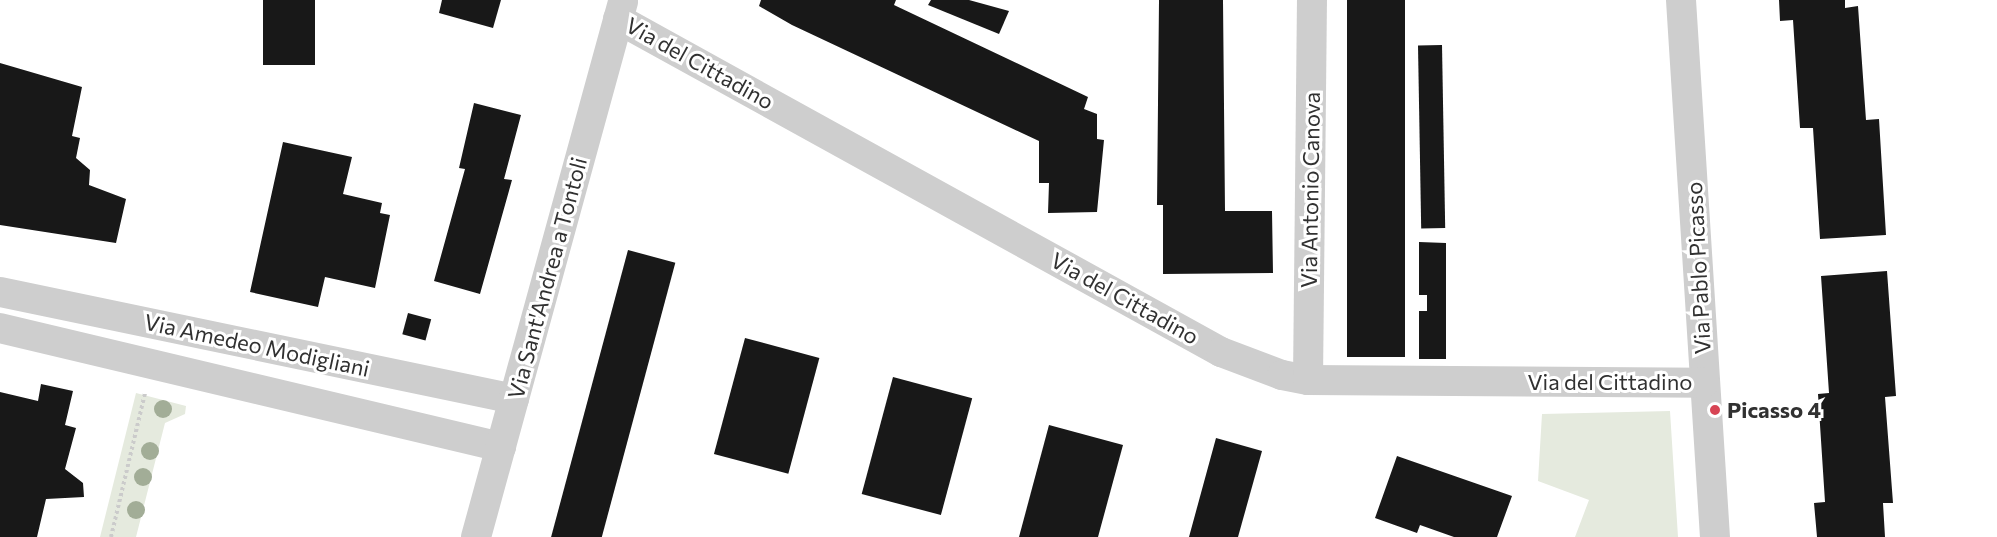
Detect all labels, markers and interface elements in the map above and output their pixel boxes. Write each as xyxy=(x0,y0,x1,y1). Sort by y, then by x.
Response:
street label: Via del Cittadino xyxy=(621,11,779,115)
street label: Via Antonio Canova xyxy=(1295,92,1325,288)
street label: Via Sant'Andrea a Tontoli xyxy=(502,154,592,402)
street label: Via Pablo Picasso xyxy=(1680,181,1716,355)
street label: Via del Cittadino xyxy=(1046,246,1204,350)
street label: Via Amedeo Modigliani xyxy=(142,308,372,382)
street label: Via del Cittadino xyxy=(1528,369,1692,395)
place label: Picasso 4 xyxy=(1727,397,1821,423)
marker: Picasso 4 xyxy=(1708,403,1722,417)

